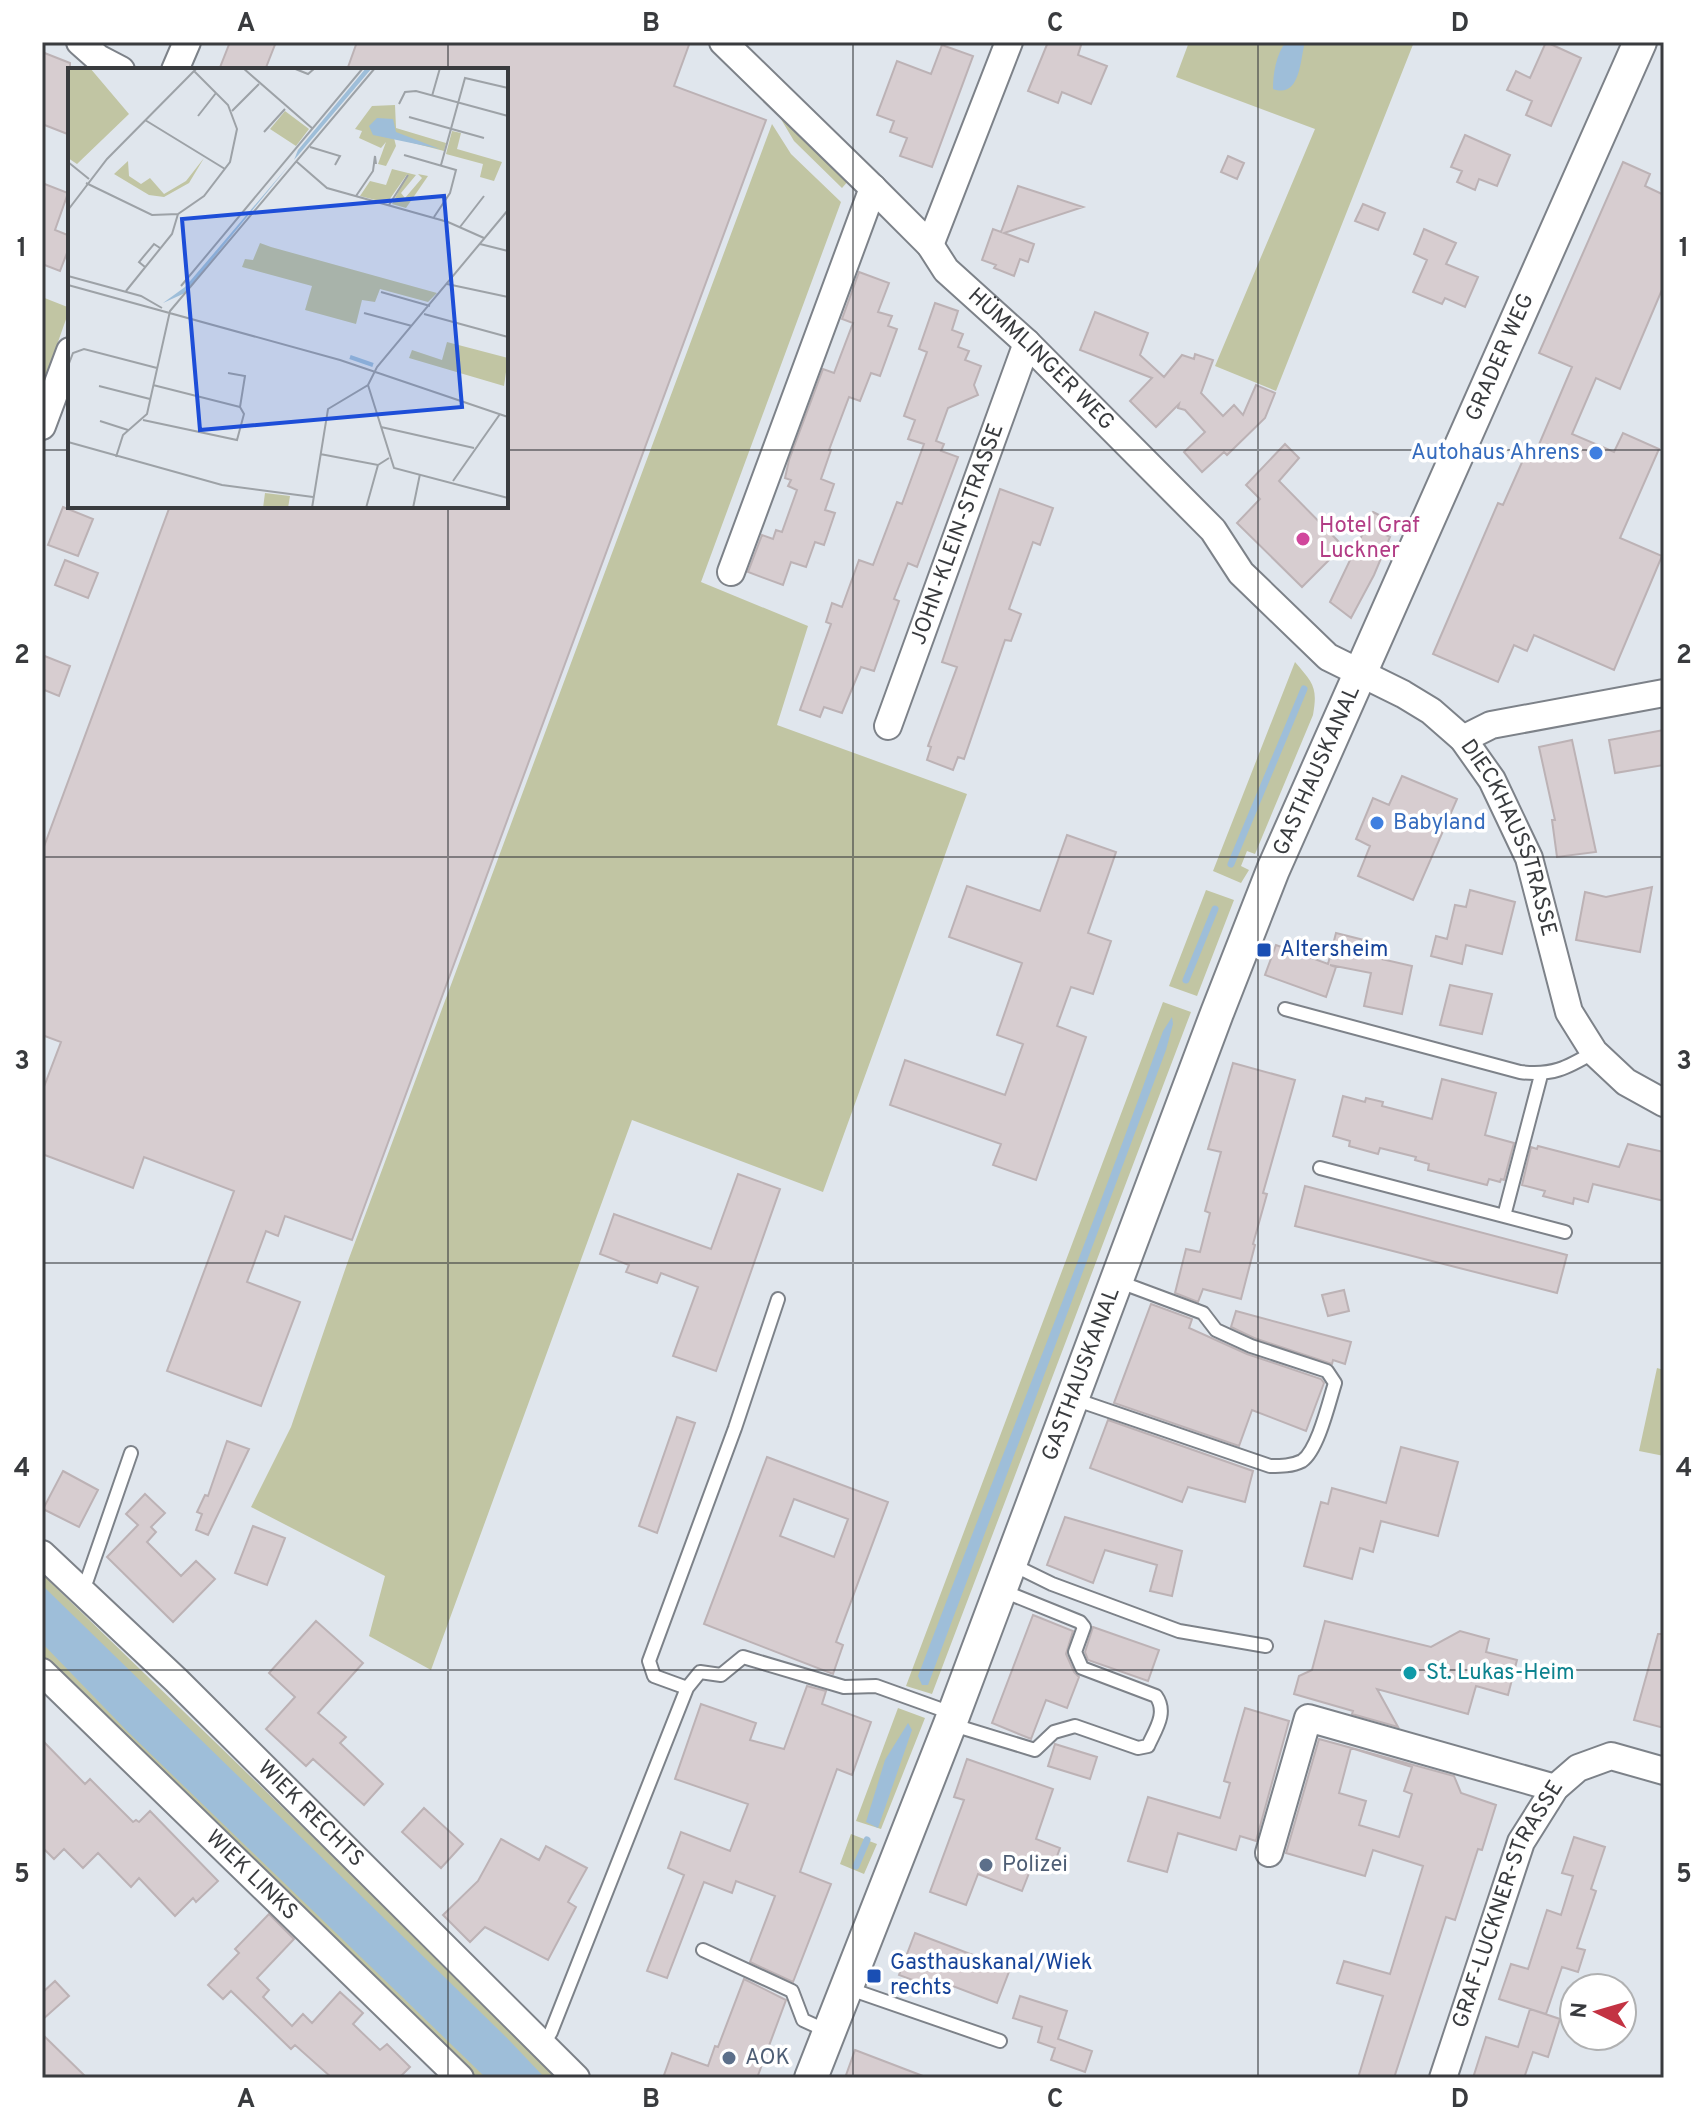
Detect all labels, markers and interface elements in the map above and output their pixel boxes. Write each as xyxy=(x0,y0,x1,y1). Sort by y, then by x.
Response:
text: A xyxy=(237,8,255,41)
text: B xyxy=(642,8,660,41)
text: C xyxy=(1047,8,1063,41)
text: D xyxy=(1451,8,1469,41)
inset map xyxy=(68,68,508,508)
text: 1 xyxy=(17,233,27,266)
text: 1 xyxy=(1679,233,1689,266)
street label: HÜMMLINGER WEG xyxy=(962,283,1120,436)
street label: GRADER WEG xyxy=(1460,289,1540,426)
street label: JOHN-KLEIN-STRASSE xyxy=(905,420,1010,648)
place label: Autohaus Ahrens xyxy=(1411,440,1580,467)
marker: Autohaus Ahrens xyxy=(1587,444,1605,462)
place label: Hotel Graf Luckner xyxy=(1319,513,1420,565)
marker: Hotel Graf Luckner xyxy=(1294,530,1312,548)
text: 2 xyxy=(14,640,30,673)
text: 2 xyxy=(1676,640,1692,673)
street label: GASTHAUSKANAL xyxy=(1268,682,1366,860)
street label: DIECKHAUSSTRASSE xyxy=(1454,734,1562,939)
place label: Babyland xyxy=(1393,810,1486,837)
marker: Babyland xyxy=(1368,814,1386,832)
place label: Altersheim xyxy=(1280,937,1388,964)
marker: Altersheim xyxy=(1255,941,1273,959)
text: 3 xyxy=(14,1046,30,1079)
text: 3 xyxy=(1676,1046,1692,1079)
street label: GASTHAUSKANAL xyxy=(1037,1284,1126,1465)
text: 4 xyxy=(14,1453,30,1486)
text: 4 xyxy=(1676,1453,1692,1486)
place label: St. Lukas-Heim xyxy=(1426,1660,1575,1687)
marker: St. Lukas-Heim xyxy=(1401,1664,1419,1682)
street label: WIEK RECHTS xyxy=(252,1755,370,1873)
street label: GRAF-LUCKNER-STRASSE xyxy=(1447,1776,1570,2032)
street label: WIEK LINKS xyxy=(200,1825,303,1926)
place label: Polizei xyxy=(1002,1852,1068,1879)
marker: Polizei xyxy=(977,1856,995,1874)
text: 5 xyxy=(14,1859,30,1892)
text: 5 xyxy=(1676,1859,1692,1892)
place label: Gasthauskanal/Wiek rechts xyxy=(890,1950,1093,2002)
marker: Gasthauskanal/Wiek rechts xyxy=(865,1967,883,1985)
north arrow xyxy=(1558,1972,1638,2052)
text: N xyxy=(1566,2001,1595,2020)
place label: AOK xyxy=(745,2045,790,2072)
marker: AOK xyxy=(720,2049,738,2067)
text: A xyxy=(237,2084,255,2117)
text: B xyxy=(642,2084,660,2117)
text: C xyxy=(1047,2084,1063,2117)
text: D xyxy=(1451,2084,1469,2117)

